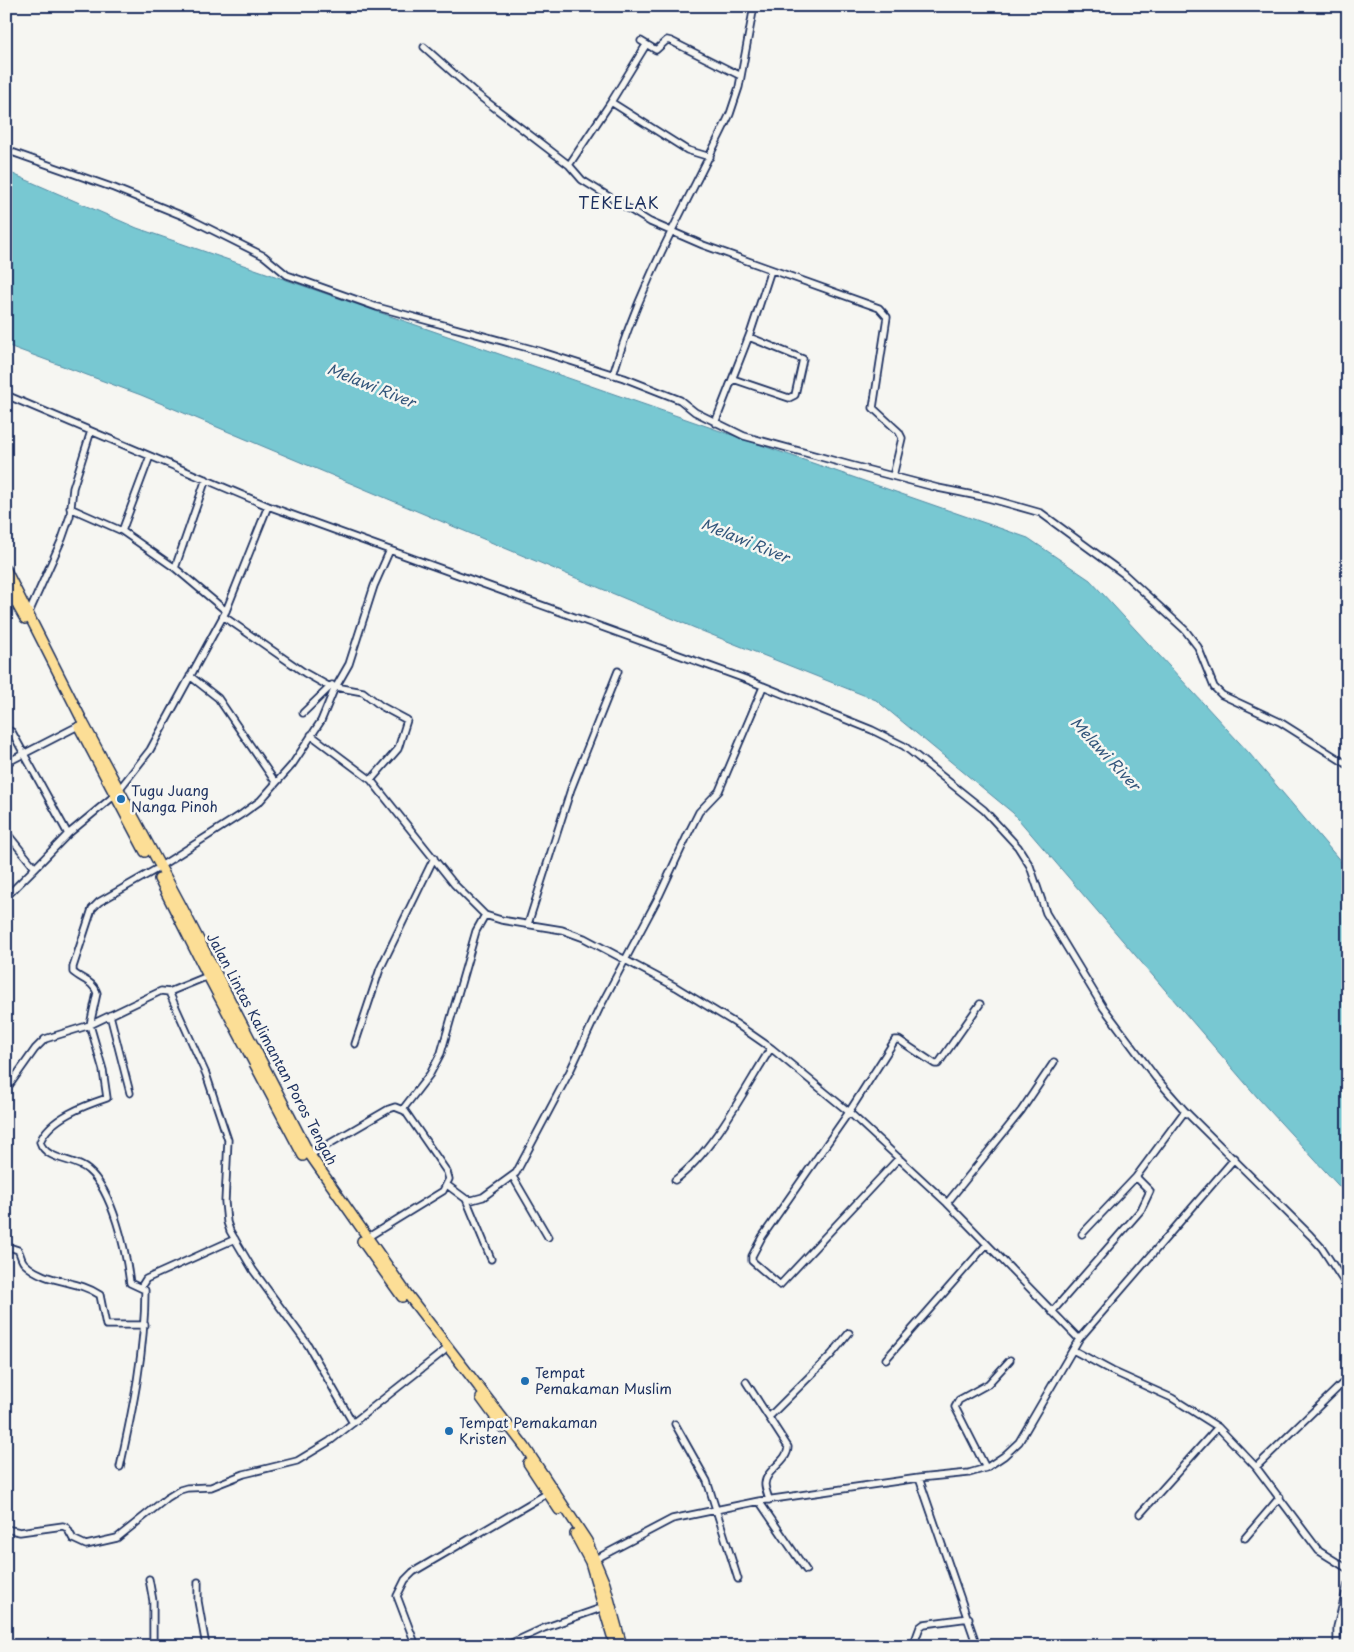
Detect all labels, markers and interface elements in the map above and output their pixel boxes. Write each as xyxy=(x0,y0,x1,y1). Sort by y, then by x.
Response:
district label: TEKELAK xyxy=(578,190,660,214)
water label: Melawi River xyxy=(324,357,421,414)
water label: Melawi River xyxy=(698,512,795,569)
water label: Melawi River xyxy=(1066,711,1148,796)
place label: Tugu Juang Nanga Pinoh xyxy=(131,780,218,817)
marker: Tugu Juang Nanga Pinoh xyxy=(115,793,127,805)
street label: Jalan Lintas Kalimantan Poros Tengah xyxy=(202,929,343,1169)
place label: Tempat Pemakaman Muslim xyxy=(535,1362,672,1399)
marker: Tempat Pemakaman Muslim xyxy=(519,1375,531,1387)
place label: Tempat Pemakaman Kristen xyxy=(459,1412,597,1449)
marker: Tempat Pemakaman Kristen xyxy=(443,1425,455,1437)

